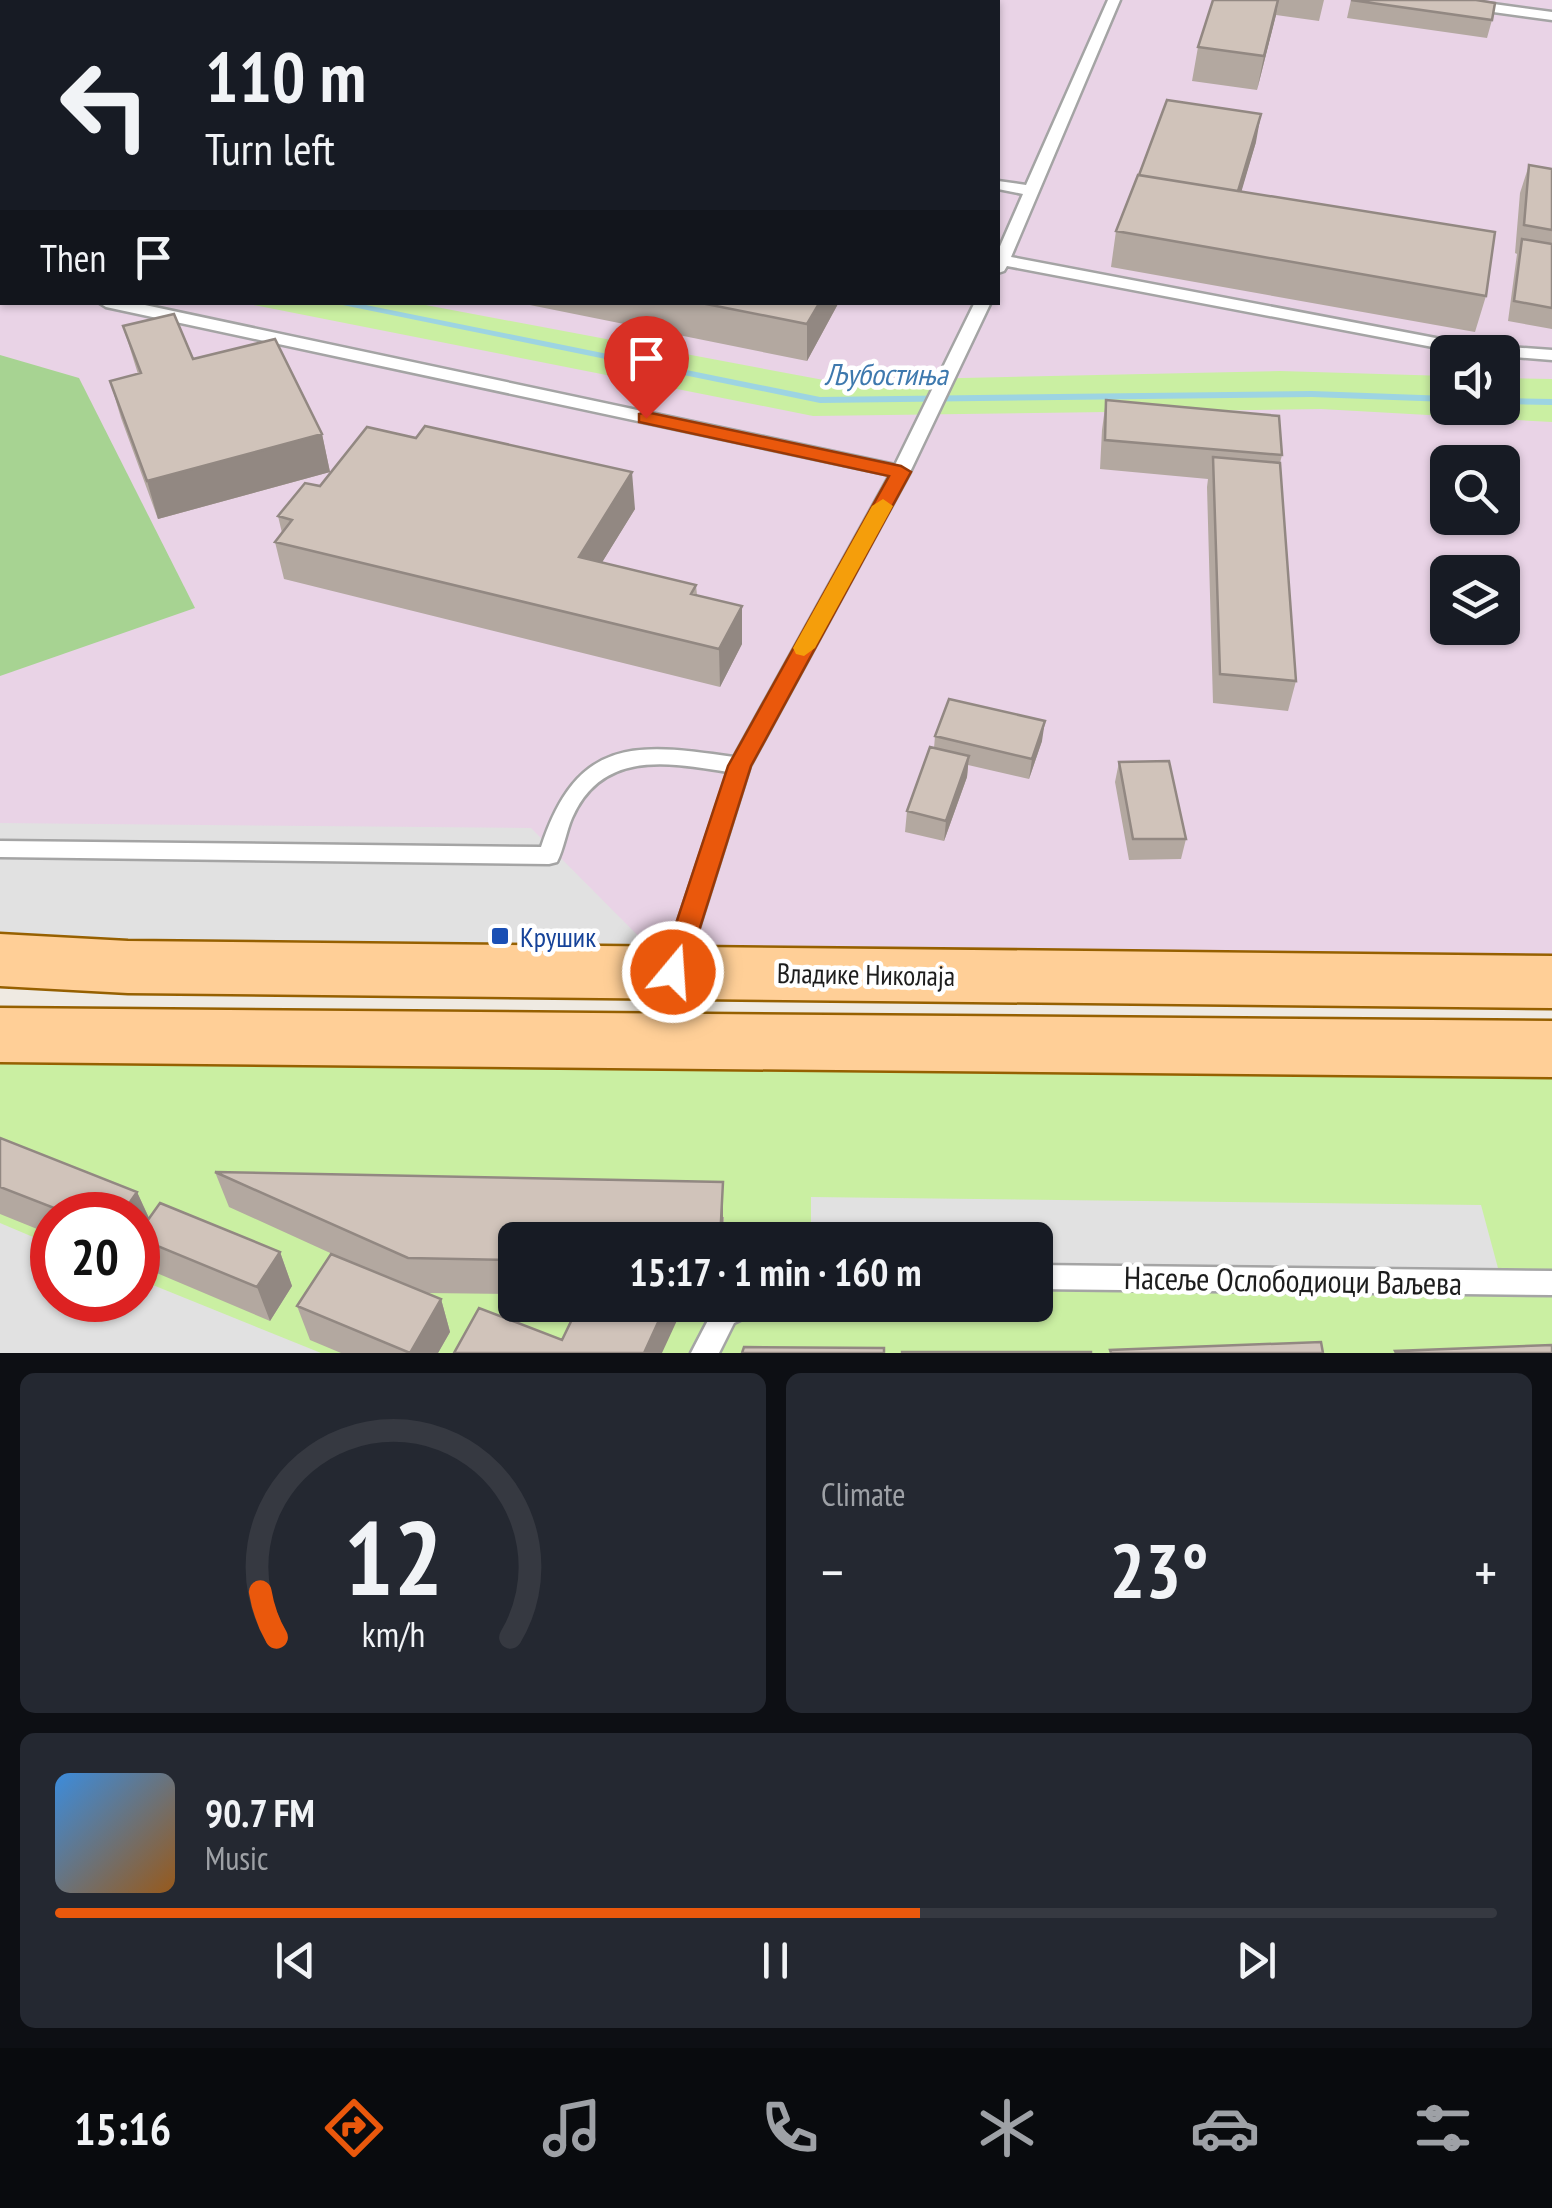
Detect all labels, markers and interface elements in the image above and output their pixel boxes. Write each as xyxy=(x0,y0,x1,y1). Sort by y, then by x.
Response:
text: 110 m xyxy=(205,31,366,121)
icon: left xyxy=(40,40,170,170)
text: Turn left xyxy=(205,119,335,177)
icon: arrive xyxy=(126,230,181,285)
text: Then xyxy=(40,233,106,282)
pin xyxy=(604,316,689,419)
icon: arrive xyxy=(619,331,674,386)
map controls xyxy=(1430,335,1520,645)
button: sound xyxy=(1430,335,1520,425)
water label: Љубостиња xyxy=(824,354,949,393)
button: search xyxy=(1430,445,1520,535)
button: layers xyxy=(1430,555,1520,645)
place label: Крушик xyxy=(520,918,596,955)
position arrow xyxy=(621,920,725,1024)
marker: Крушик xyxy=(489,925,511,947)
street label: Владике Николаја xyxy=(777,954,955,994)
speed limit sign: 20 xyxy=(30,1192,160,1322)
text: 15:17 · 1 min · 160 m xyxy=(629,1247,922,1296)
street label: Насеље Ослободиоци Ваљева xyxy=(1124,1256,1462,1304)
text: Climate xyxy=(821,1473,905,1515)
text: 12 xyxy=(343,1489,443,1624)
text: 23° xyxy=(1109,1522,1209,1619)
text: − xyxy=(821,1536,844,1607)
text: + xyxy=(1474,1536,1497,1607)
text: km/h xyxy=(361,1611,425,1657)
text: 90.7 FM xyxy=(205,1788,315,1837)
text: Music xyxy=(205,1837,268,1879)
icon: previous xyxy=(268,1933,323,1988)
icon: pause xyxy=(748,1933,803,1988)
icon: next xyxy=(1229,1933,1284,1988)
icon: directions xyxy=(319,2093,389,2163)
icon: music xyxy=(537,2093,607,2163)
icon: phone xyxy=(755,2093,825,2163)
icon: climate xyxy=(972,2093,1042,2163)
icon: car xyxy=(1190,2093,1260,2163)
icon: filters xyxy=(1408,2093,1478,2163)
text: 15:16 xyxy=(74,2099,171,2157)

